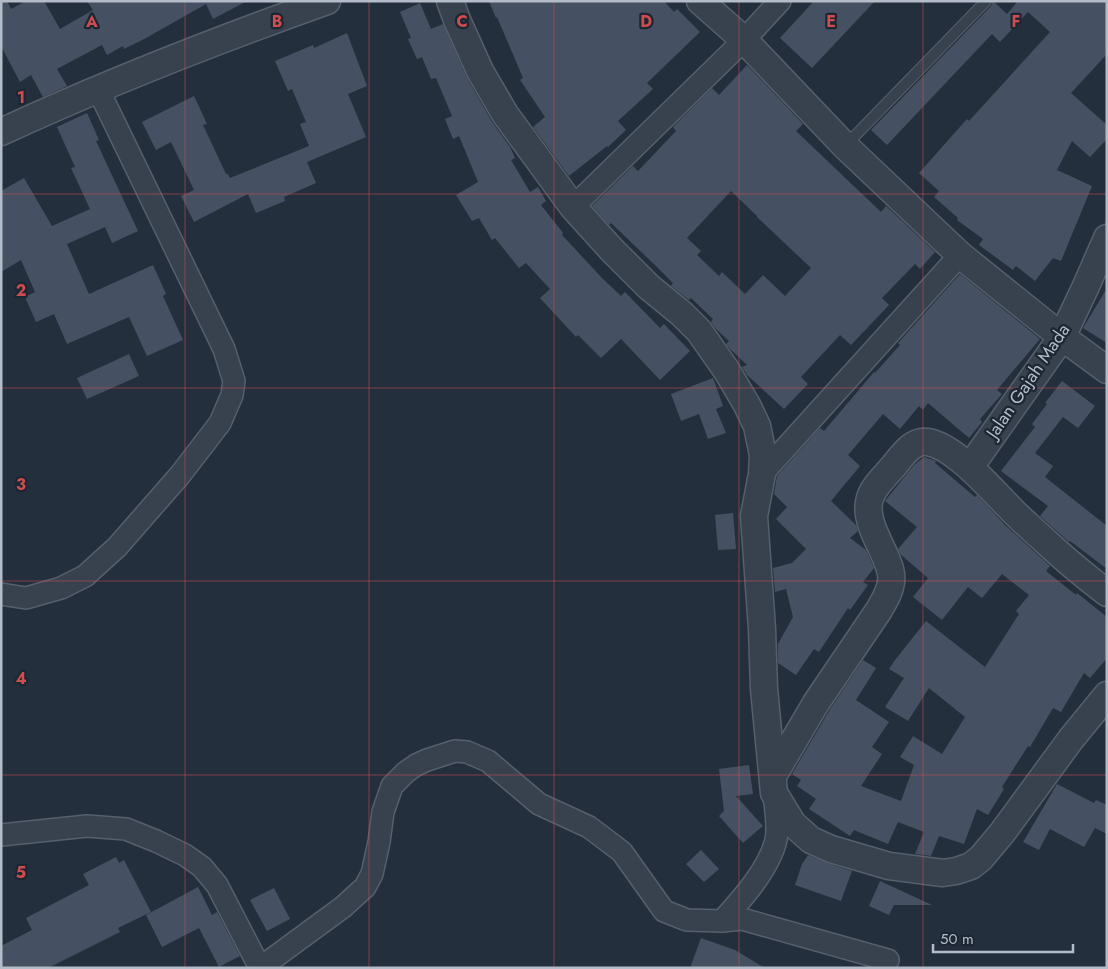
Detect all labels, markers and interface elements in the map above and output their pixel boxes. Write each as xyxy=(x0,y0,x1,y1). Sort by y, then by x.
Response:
text: A xyxy=(85,10,98,33)
text: B xyxy=(272,10,282,33)
text: C xyxy=(456,10,468,33)
text: D xyxy=(640,10,652,33)
text: E xyxy=(826,10,836,33)
text: F xyxy=(1012,10,1020,33)
text: 1 xyxy=(17,86,25,109)
text: 2 xyxy=(16,279,26,302)
street label: Jalan Gajah Mada xyxy=(979,318,1076,445)
text: 3 xyxy=(16,473,26,496)
text: 4 xyxy=(15,667,27,690)
text: 5 xyxy=(16,861,26,884)
scale bar xyxy=(933,922,1073,954)
text: 50 m xyxy=(940,928,974,950)

